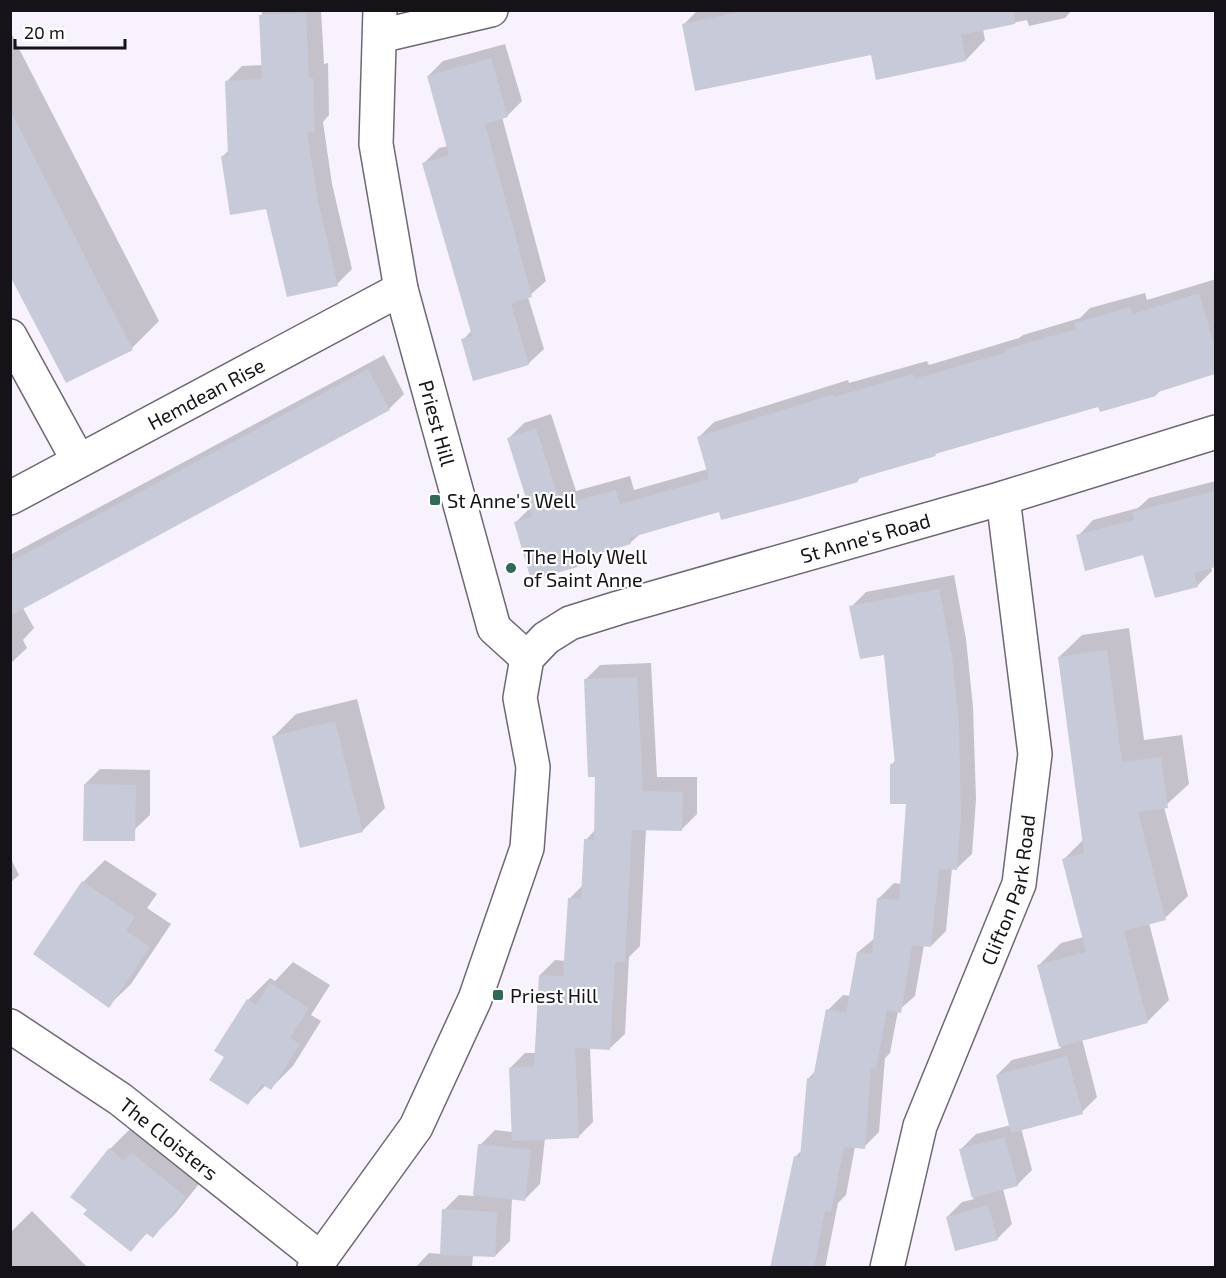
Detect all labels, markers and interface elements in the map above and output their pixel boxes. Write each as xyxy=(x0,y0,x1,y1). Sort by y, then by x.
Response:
scale bar xyxy=(15,12,124,50)
text: 20 m xyxy=(24,21,65,43)
street label: Hemdean Rise xyxy=(143,352,268,434)
street label: Priest Hill xyxy=(414,377,461,469)
place label: St Anne's Well xyxy=(447,488,576,512)
marker: St Anne's Well xyxy=(428,493,442,507)
street label: St Anne's Road xyxy=(798,507,933,567)
place label: The Holy Well of Saint Anne xyxy=(523,544,647,591)
marker: The Holy Well of Saint Anne xyxy=(504,561,518,575)
street label: Clifton Park Road xyxy=(975,813,1039,969)
place label: Priest Hill xyxy=(510,983,598,1007)
marker: Priest Hill xyxy=(491,988,505,1002)
street label: The Cloisters xyxy=(115,1092,223,1185)

